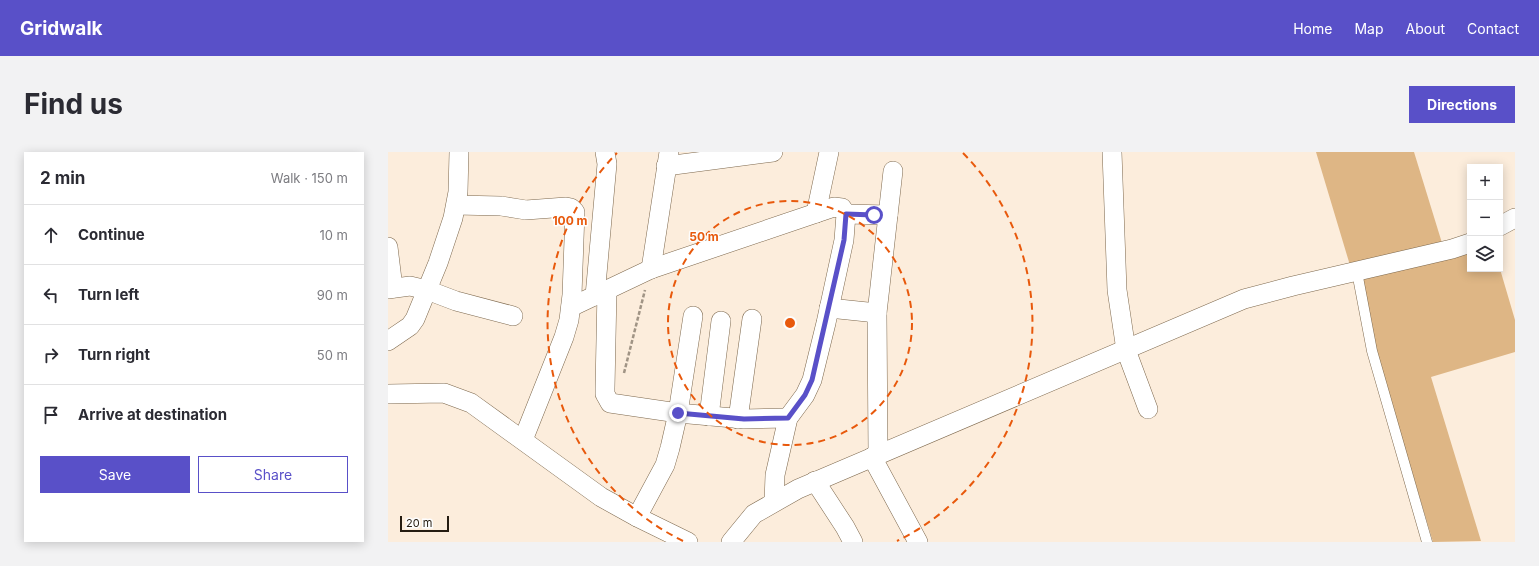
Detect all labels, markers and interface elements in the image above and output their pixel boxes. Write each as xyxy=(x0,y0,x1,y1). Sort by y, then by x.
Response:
text: Gridwalk xyxy=(20,17,103,40)
text: Home xyxy=(1293,20,1332,37)
text: Map xyxy=(1354,20,1384,37)
text: About xyxy=(1406,20,1445,37)
text: Contact xyxy=(1467,20,1519,37)
button: Directions xyxy=(1409,86,1515,123)
text: Find us xyxy=(24,87,123,121)
map controls xyxy=(1467,164,1503,272)
button: + xyxy=(1467,164,1503,200)
text: 2 min xyxy=(40,168,85,188)
text: Walk · 150 m xyxy=(271,170,348,186)
button: − xyxy=(1467,200,1503,236)
route start xyxy=(865,206,883,224)
text: 100 m xyxy=(552,213,588,228)
icon: ahead xyxy=(40,224,62,246)
text: Continue xyxy=(78,225,145,244)
text: 10 m xyxy=(319,227,348,243)
text: 50 m xyxy=(689,229,719,244)
button: layers xyxy=(1467,236,1503,272)
icon: left xyxy=(40,284,62,306)
text: Turn left xyxy=(78,285,139,304)
text: 90 m xyxy=(317,287,348,303)
centre of rings xyxy=(783,316,797,330)
icon: right xyxy=(40,344,62,366)
text: Turn right xyxy=(78,345,150,364)
text: 50 m xyxy=(317,347,348,363)
icon: arrive xyxy=(40,404,62,426)
route end xyxy=(669,404,687,422)
text: Arrive at destination xyxy=(78,405,227,424)
button: Save xyxy=(40,456,190,493)
button: Share xyxy=(198,456,348,493)
scale bar xyxy=(400,514,449,533)
text: 20 m xyxy=(406,516,432,530)

